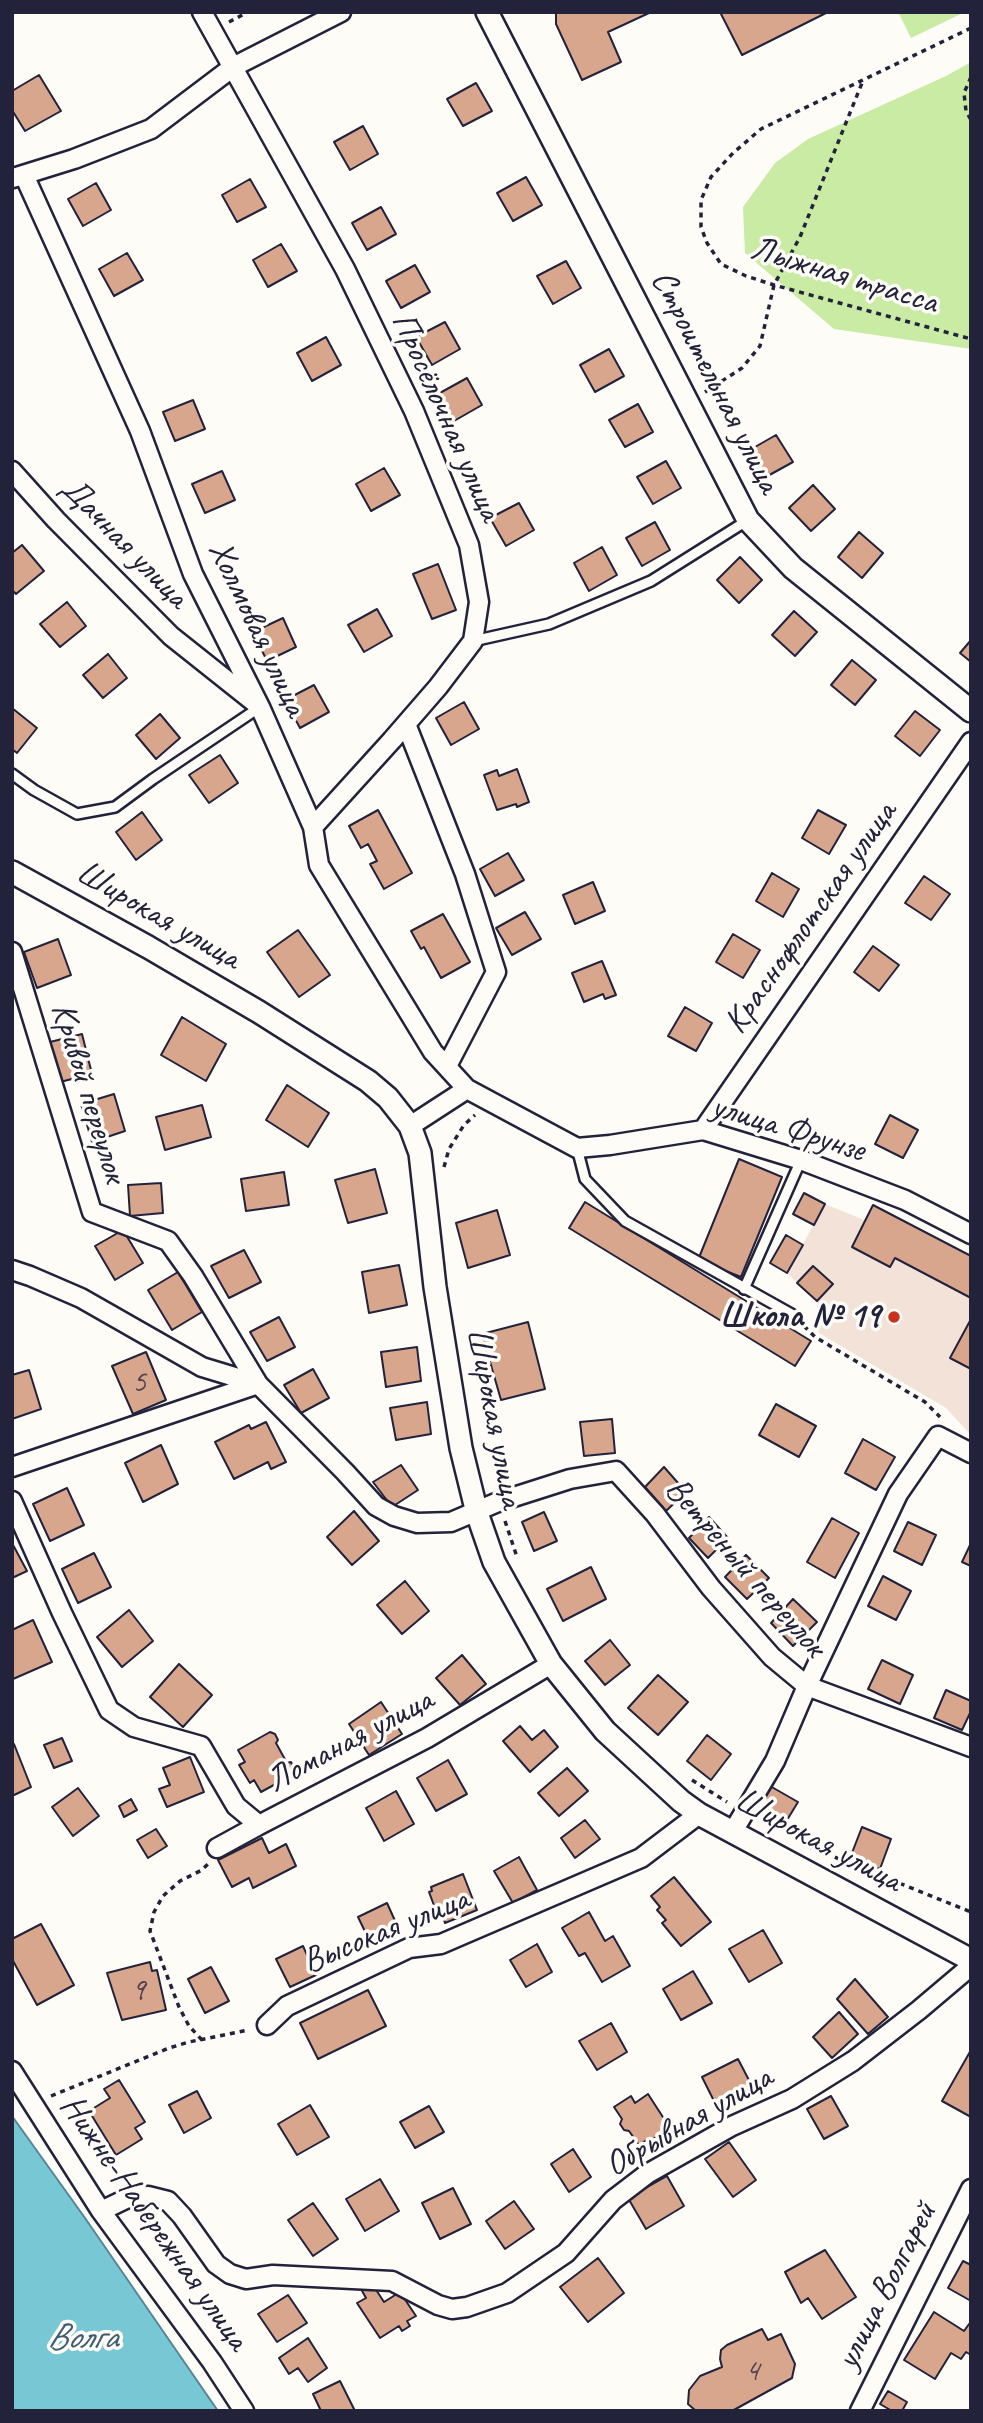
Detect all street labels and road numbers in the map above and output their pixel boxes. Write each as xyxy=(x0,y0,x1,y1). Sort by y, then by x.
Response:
street label: Лыжная трасса xyxy=(746,228,942,324)
street label: Строительная улица xyxy=(641,263,789,501)
street label: Просёлочная улица xyxy=(381,306,511,528)
street label: Дачная улица xyxy=(51,468,197,618)
street label: Холмовая улица xyxy=(198,535,316,723)
street label: Краснофлотская улица xyxy=(715,794,907,1042)
street label: Широкая улица xyxy=(69,852,247,980)
street label: Кривой переулок xyxy=(41,998,135,1188)
street label: улица Фрунзе xyxy=(706,1086,870,1172)
street label: Широкая улица xyxy=(456,1324,532,1512)
street label: Ветреный переулок xyxy=(655,1469,835,1667)
street label: Ломаная улица xyxy=(260,1680,440,1802)
street label: Широкая улица xyxy=(728,1780,908,1902)
street label: Высокая улица xyxy=(297,1879,475,1983)
street label: Обрывная улица xyxy=(598,2057,780,2187)
street label: Нижне-Набережная улица xyxy=(50,2087,258,2359)
street label: улица Волгарей xyxy=(827,2196,947,2376)

